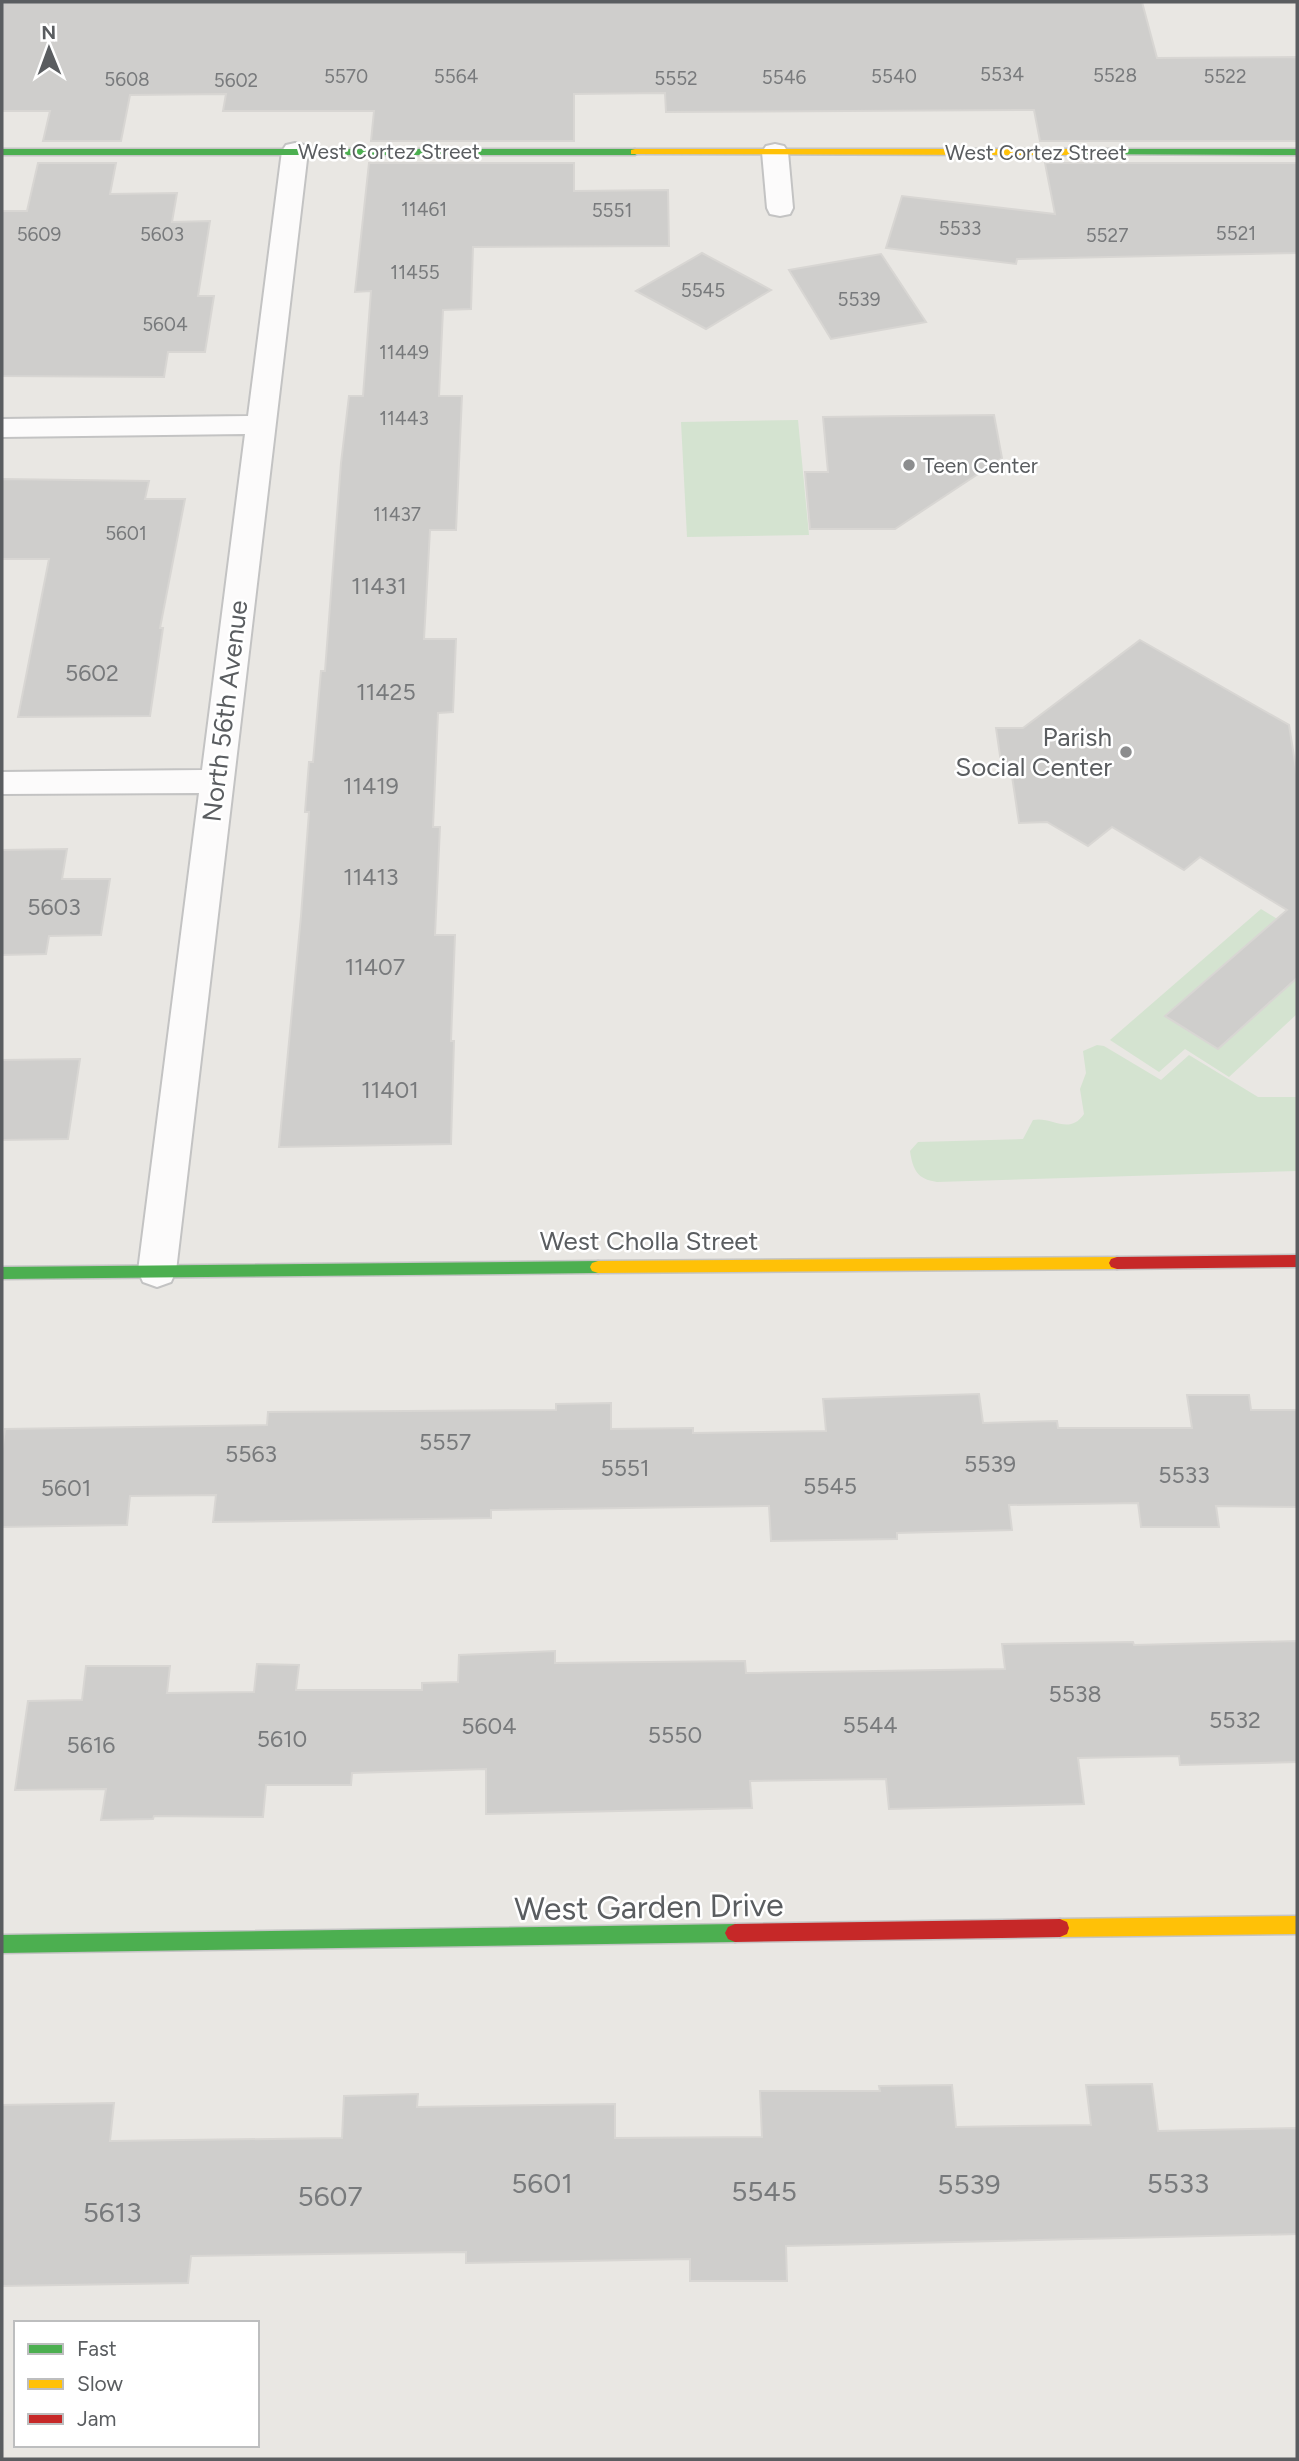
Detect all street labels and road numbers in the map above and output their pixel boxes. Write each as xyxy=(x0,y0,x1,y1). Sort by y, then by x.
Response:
street label: West Cortez Street xyxy=(298,139,480,164)
street label: West Cortez Street xyxy=(945,140,1127,165)
street label: North 56th Avenue xyxy=(196,598,254,824)
street label: West Cholla Street xyxy=(540,1225,759,1257)
street label: West Garden Drive xyxy=(514,1886,784,1928)

